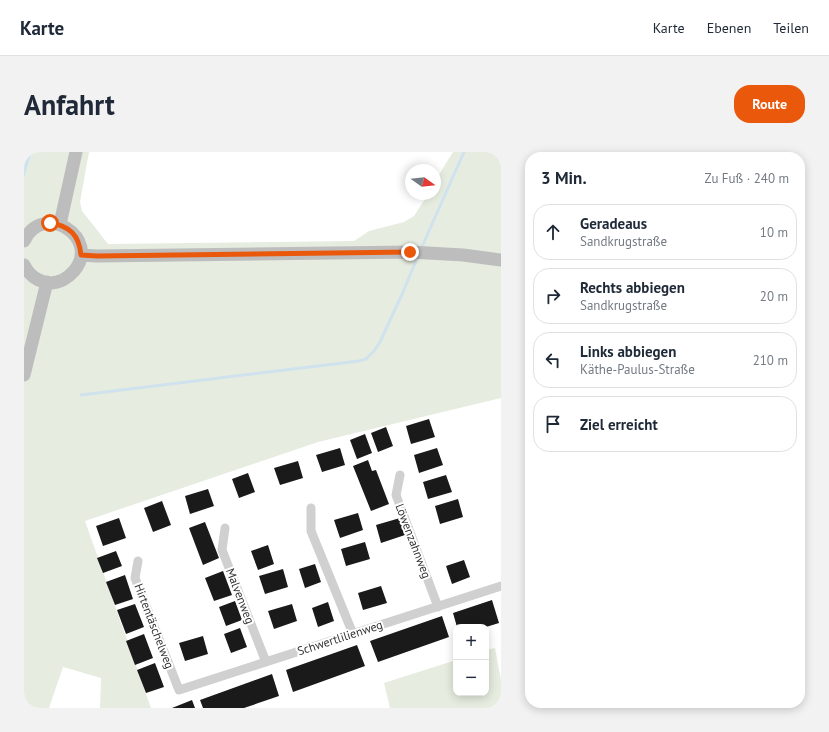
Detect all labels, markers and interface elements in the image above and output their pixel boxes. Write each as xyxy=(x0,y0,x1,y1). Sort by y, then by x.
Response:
text: Karte xyxy=(20,16,64,40)
text: Karte xyxy=(653,19,685,37)
text: Ebenen xyxy=(707,19,751,37)
text: Teilen xyxy=(773,19,809,37)
button: Route xyxy=(734,85,805,123)
text: Anfahrt xyxy=(24,86,115,123)
north arrow xyxy=(405,164,441,200)
text: 3 Min. xyxy=(541,167,587,189)
text: Zu Fuß · 240 m xyxy=(705,170,789,187)
route start xyxy=(41,214,59,232)
text: Geradeaus xyxy=(580,214,647,233)
icon: ahead xyxy=(542,221,564,243)
text: 10 m xyxy=(760,224,788,241)
text: Sandkrugstraße xyxy=(580,233,667,250)
route end xyxy=(401,243,419,261)
text: Rechts abbiegen xyxy=(580,278,685,297)
icon: right xyxy=(542,285,564,307)
text: 20 m xyxy=(760,288,788,305)
text: Sandkrugstraße xyxy=(580,297,667,314)
text: Links abbiegen xyxy=(580,342,676,361)
icon: left xyxy=(542,349,564,371)
text: 210 m xyxy=(753,352,788,369)
text: Käthe-Paulus-Straße xyxy=(580,361,695,378)
icon: arrive xyxy=(542,413,564,435)
text: Ziel erreicht xyxy=(580,415,658,434)
street label: Löwenzahnweg xyxy=(392,501,435,580)
street label: Malvenweg xyxy=(223,566,258,626)
street label: Hirtentäschelweg xyxy=(131,581,178,671)
street label: Schwertlilienweg xyxy=(295,617,384,658)
map controls xyxy=(453,624,489,696)
button: + xyxy=(453,624,489,660)
button: − xyxy=(453,660,489,696)

